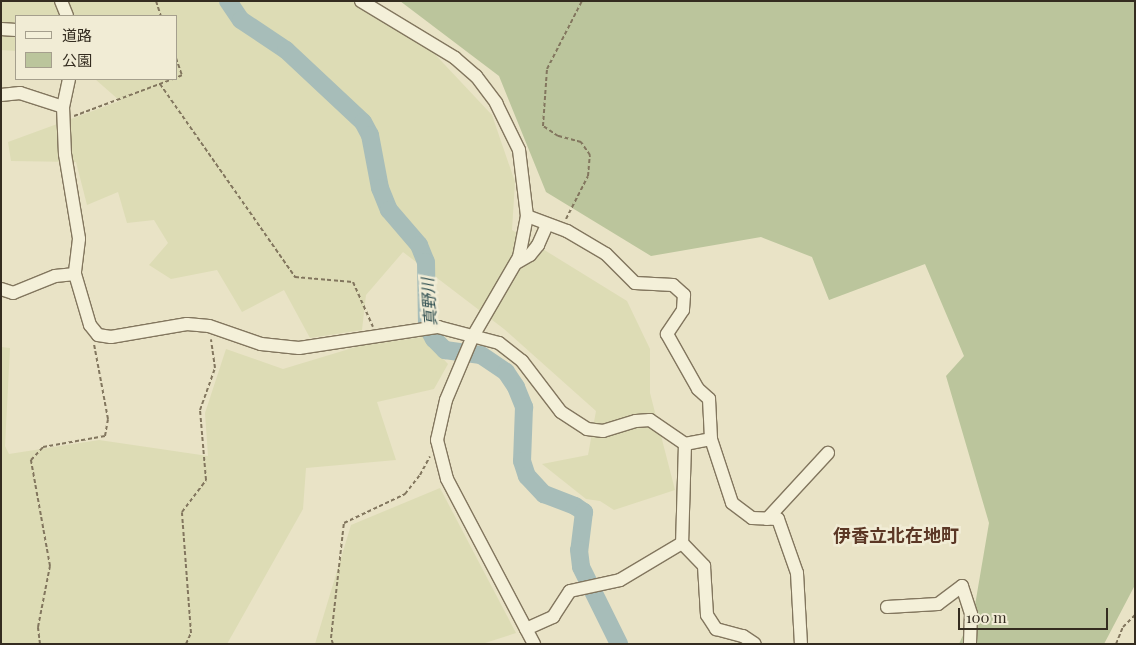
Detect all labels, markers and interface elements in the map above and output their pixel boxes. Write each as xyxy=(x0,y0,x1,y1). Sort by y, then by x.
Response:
legend xyxy=(15,15,178,80)
text: 道路 xyxy=(62,25,92,45)
text: 公園 xyxy=(62,50,92,70)
water label: 真野川 xyxy=(418,277,440,327)
district label: 伊香立北在地町 xyxy=(833,524,959,546)
scale bar xyxy=(961,598,1111,630)
text: 100 m xyxy=(966,607,1007,627)

